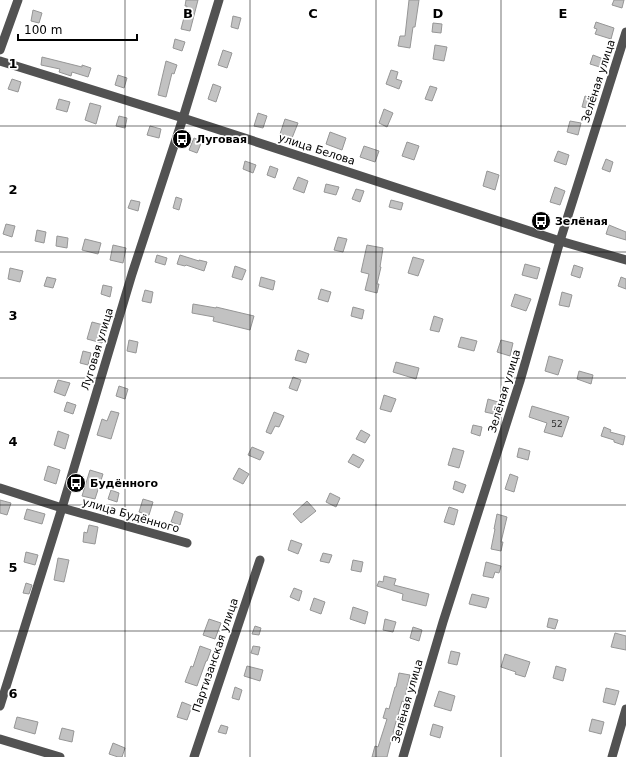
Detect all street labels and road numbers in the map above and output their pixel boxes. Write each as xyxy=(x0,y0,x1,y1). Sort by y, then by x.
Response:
street label: Зелёная улица xyxy=(579,38,618,124)
street label: улица Белова xyxy=(277,131,357,168)
street label: Луговая улица xyxy=(79,306,116,392)
street label: Зелёная улица xyxy=(486,348,523,434)
street label: улица Будённого xyxy=(81,495,181,536)
street label: Партизанская улица xyxy=(190,596,241,714)
street label: Зелёная улица xyxy=(389,658,426,745)

